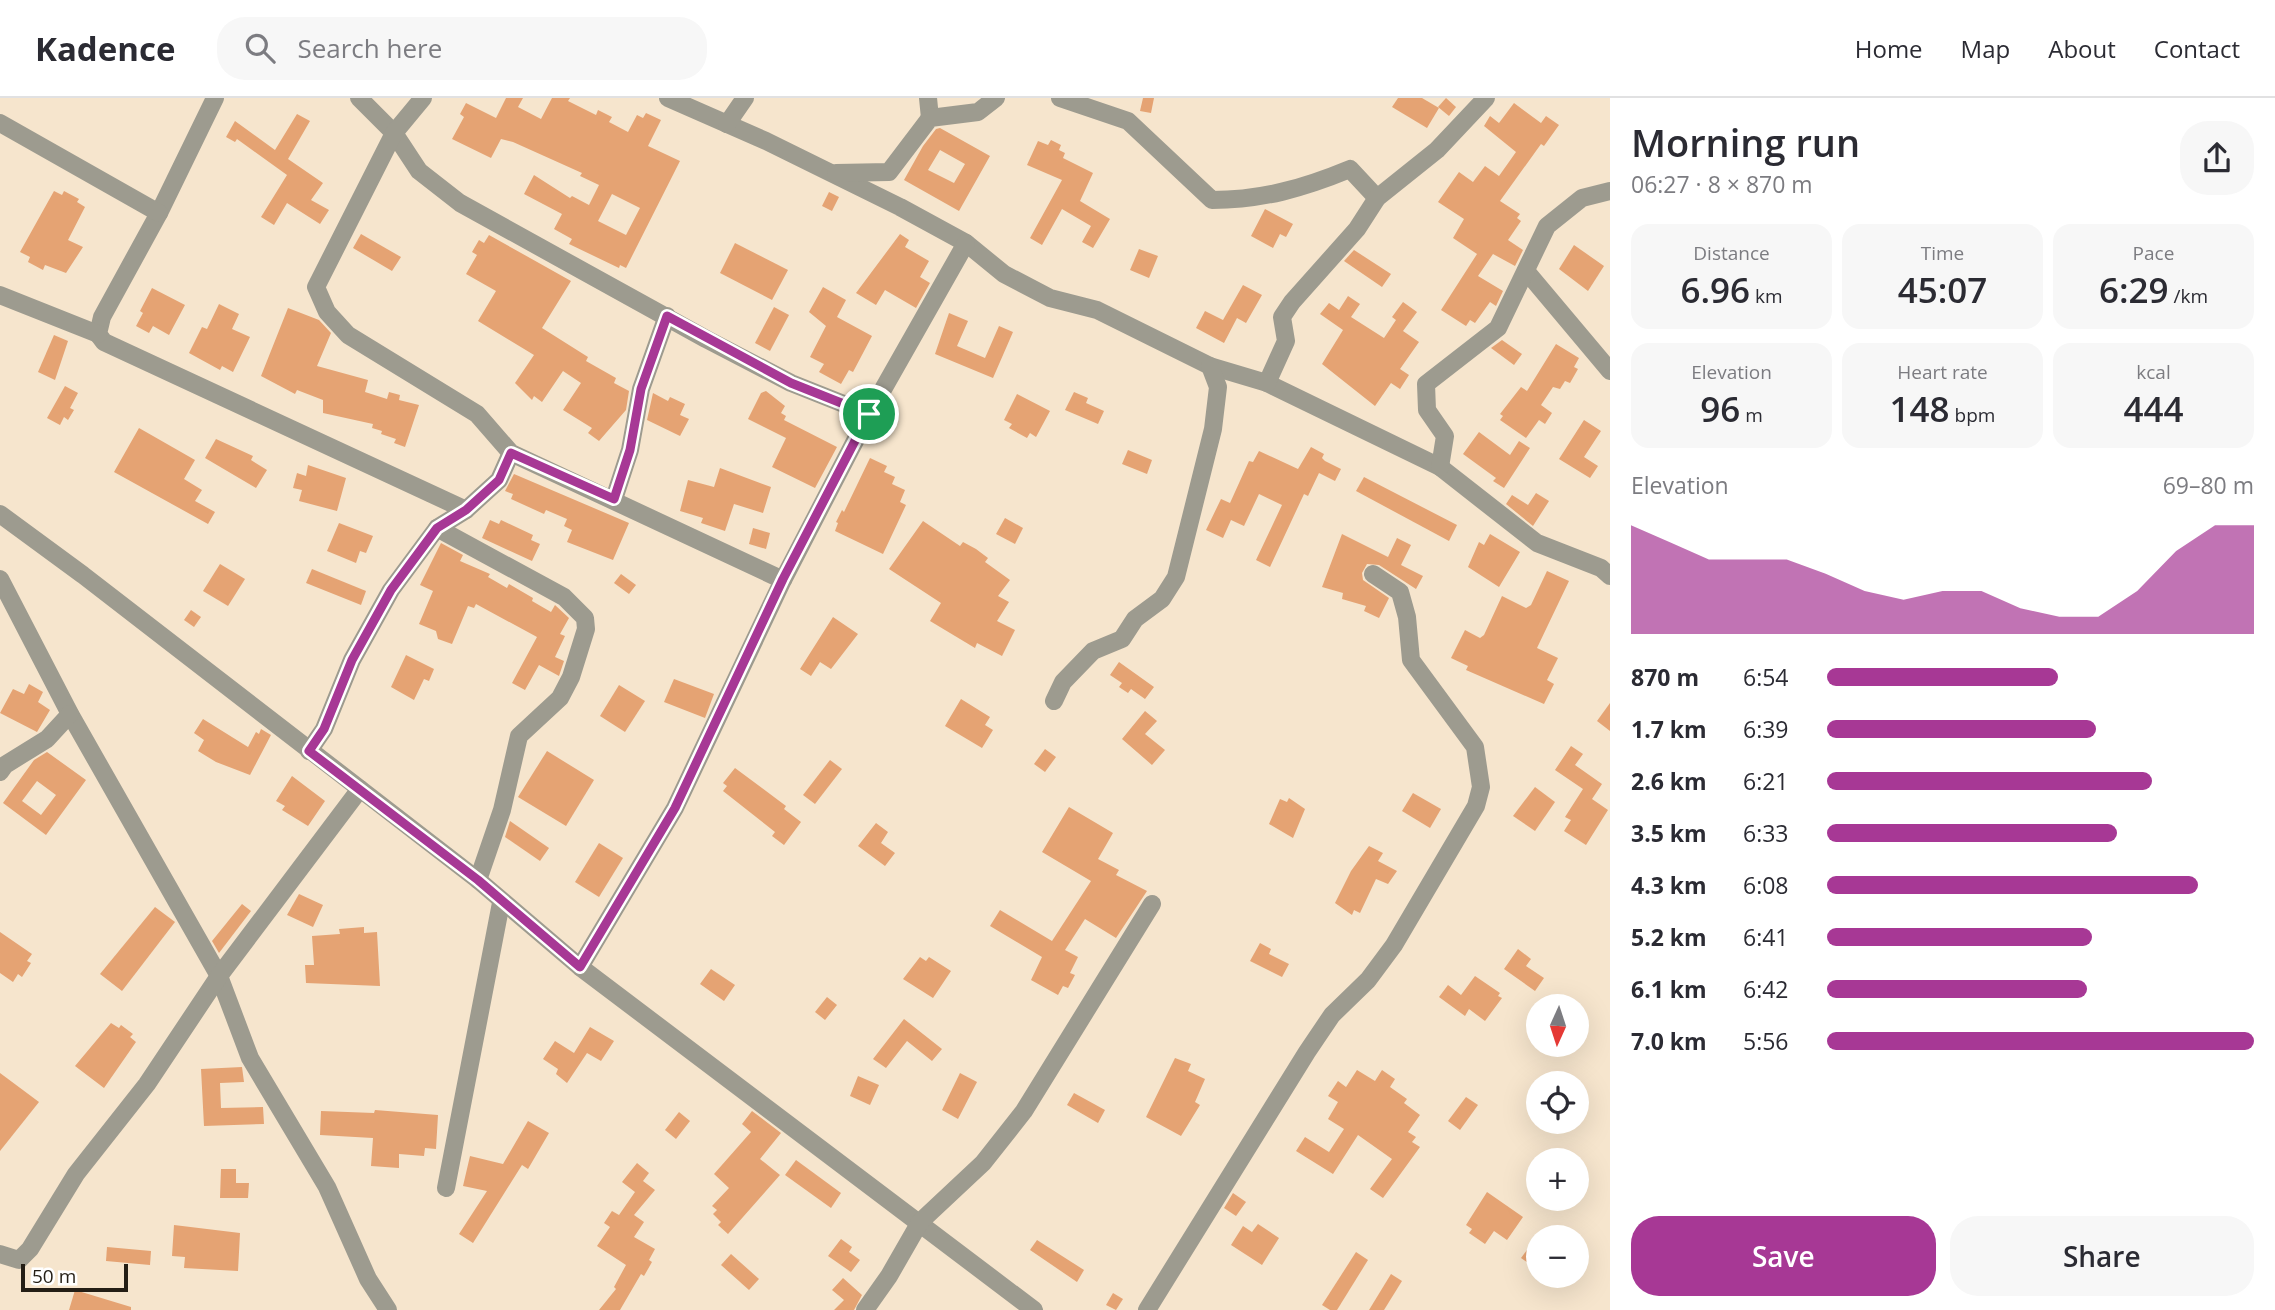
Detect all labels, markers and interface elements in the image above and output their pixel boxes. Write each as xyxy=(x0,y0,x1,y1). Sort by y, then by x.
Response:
search box xyxy=(217,17,707,80)
text: Kadence xyxy=(35,26,175,71)
icon: search xyxy=(241,29,279,67)
text: Search here xyxy=(297,30,442,66)
text: Home xyxy=(1855,32,1923,65)
text: Map xyxy=(1961,32,2010,65)
text: About xyxy=(2048,32,2116,65)
text: Contact xyxy=(2154,32,2240,65)
text: Morning run xyxy=(1631,116,1860,168)
button: share xyxy=(2180,121,2254,195)
text: 06:27 · 8 × 870 m xyxy=(1631,168,1813,200)
text: Distance xyxy=(1693,240,1770,266)
text: Time xyxy=(1921,240,1964,266)
text: Pace xyxy=(2133,240,2174,266)
text: 6.96 xyxy=(1680,266,1750,313)
text: 45:07 xyxy=(1898,266,1987,313)
text: 6:29 xyxy=(2099,266,2169,313)
text: km xyxy=(1750,283,1783,309)
text: /km xyxy=(2169,283,2208,309)
text: Elevation xyxy=(1691,359,1772,385)
text: Heart rate xyxy=(1897,359,1988,385)
text: kcal xyxy=(2136,359,2171,385)
pin xyxy=(839,384,899,444)
text: 96 xyxy=(1700,385,1740,432)
text: 148 xyxy=(1890,385,1950,432)
text: 444 xyxy=(2123,385,2184,432)
icon: arrive xyxy=(850,395,888,433)
text: m xyxy=(1740,402,1763,428)
text: bpm xyxy=(1950,402,1995,428)
text: Elevation xyxy=(1631,469,1729,501)
text: 69–80 m xyxy=(2163,469,2254,501)
text: 870 m xyxy=(1631,661,1699,693)
text: 6:54 xyxy=(1743,661,1789,693)
text: 1.7 km xyxy=(1631,713,1707,745)
text: 6:39 xyxy=(1743,713,1789,745)
text: 2.6 km xyxy=(1631,765,1707,797)
text: 6:21 xyxy=(1743,765,1789,797)
text: 3.5 km xyxy=(1631,817,1707,849)
text: 6:33 xyxy=(1743,817,1789,849)
text: 4.3 km xyxy=(1631,869,1707,901)
text: 6:08 xyxy=(1743,869,1789,901)
text: 5.2 km xyxy=(1631,921,1707,953)
text: 6:41 xyxy=(1743,921,1789,953)
text: 6.1 km xyxy=(1631,973,1707,1005)
text: 6:42 xyxy=(1743,973,1789,1005)
north arrow xyxy=(1526,994,1589,1057)
map controls xyxy=(1526,994,1589,1288)
text: 7.0 km xyxy=(1631,1025,1707,1057)
text: 5:56 xyxy=(1743,1025,1789,1057)
button: locate xyxy=(1526,1071,1589,1134)
button: + xyxy=(1526,1148,1589,1211)
button: Save xyxy=(1631,1216,1936,1296)
button: Share xyxy=(1950,1216,2254,1296)
button: − xyxy=(1526,1225,1589,1288)
scale bar xyxy=(21,1261,128,1293)
text: 50 m xyxy=(32,1263,76,1289)

